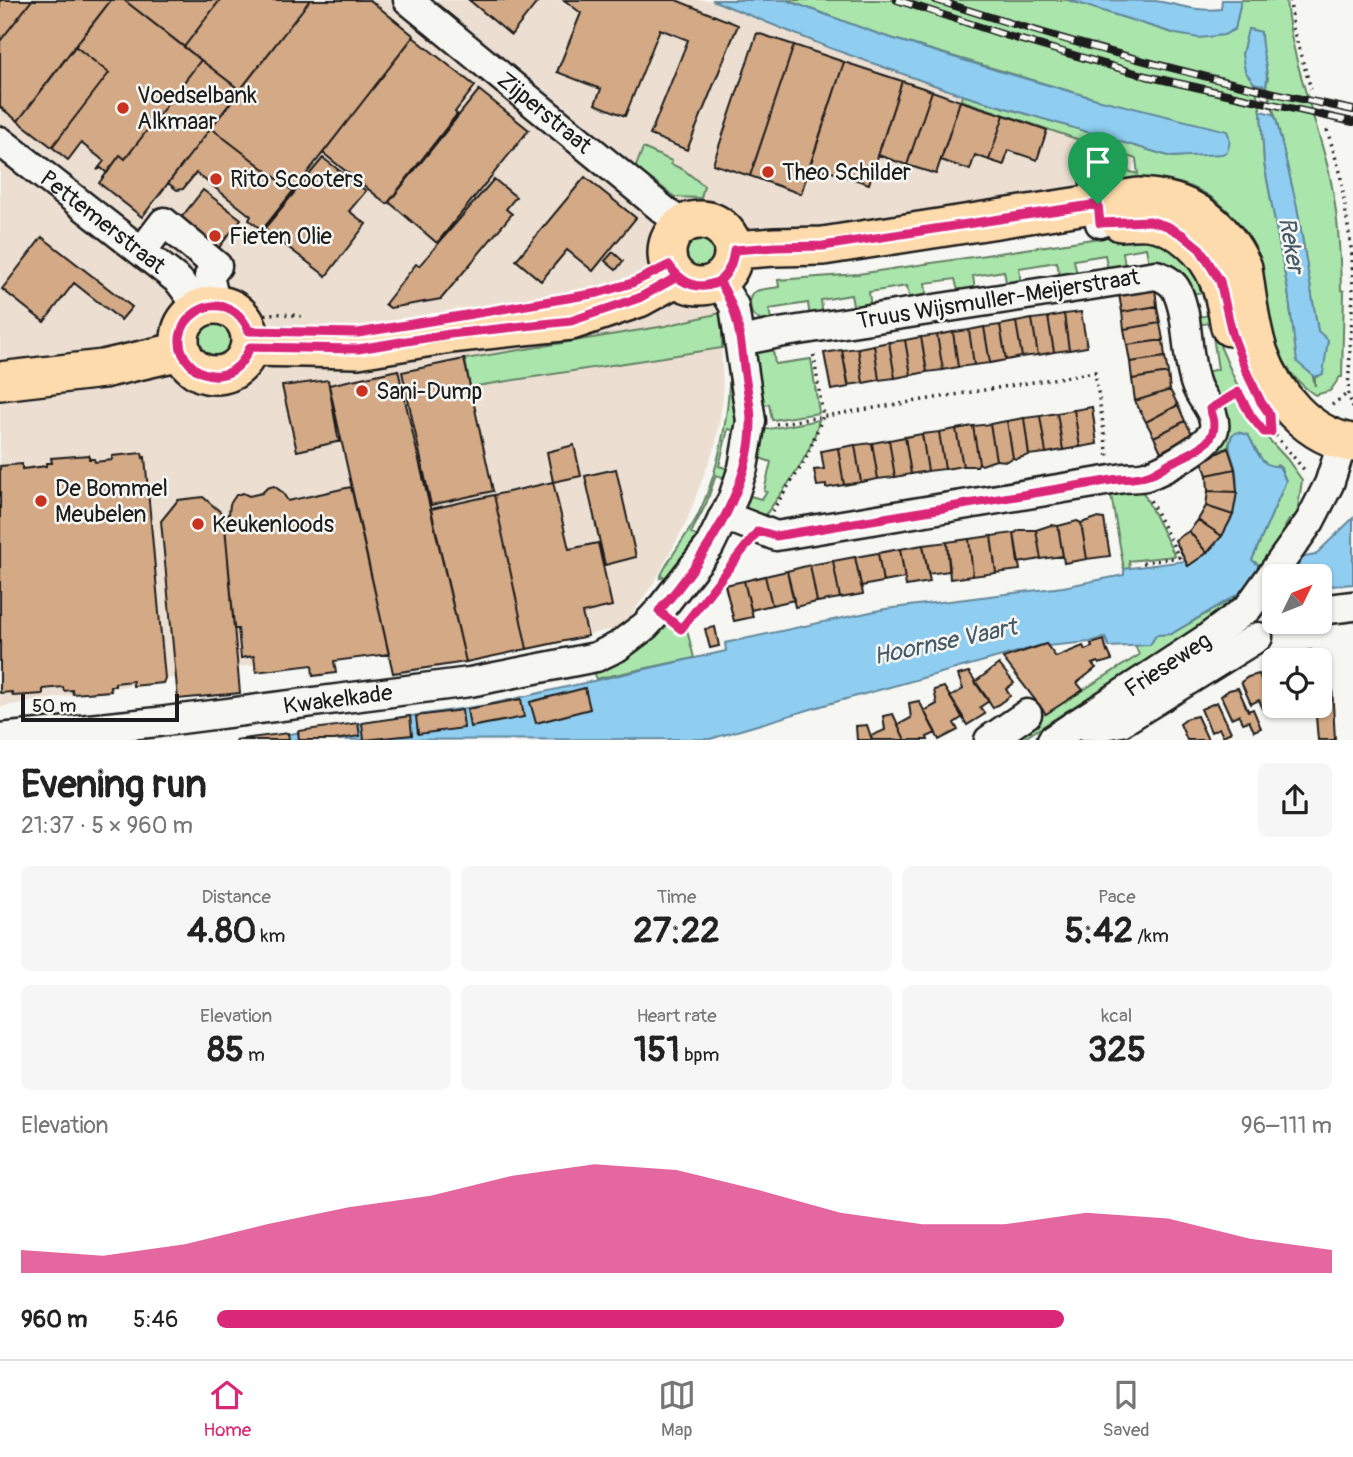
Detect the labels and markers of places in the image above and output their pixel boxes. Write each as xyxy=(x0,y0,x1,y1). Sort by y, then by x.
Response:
place label: Voedselbank Alkmaar xyxy=(137,81,257,136)
marker: Voedselbank Alkmaar xyxy=(115,100,131,116)
pin xyxy=(1068,132,1128,204)
place label: Theo Schilder xyxy=(782,158,911,187)
marker: Theo Schilder xyxy=(760,164,776,180)
place label: Rito Scooters xyxy=(230,165,363,194)
marker: Rito Scooters xyxy=(208,171,224,187)
place label: Fieten Olie xyxy=(229,222,333,251)
marker: Fieten Olie xyxy=(207,228,223,244)
place label: Sani-Dump xyxy=(376,377,482,406)
marker: Sani-Dump xyxy=(354,383,370,399)
place label: De Bommel Meubelen xyxy=(55,474,168,529)
marker: De Bommel Meubelen xyxy=(33,493,49,509)
place label: Keukenloods xyxy=(212,510,334,539)
marker: Keukenloods xyxy=(190,516,206,532)

